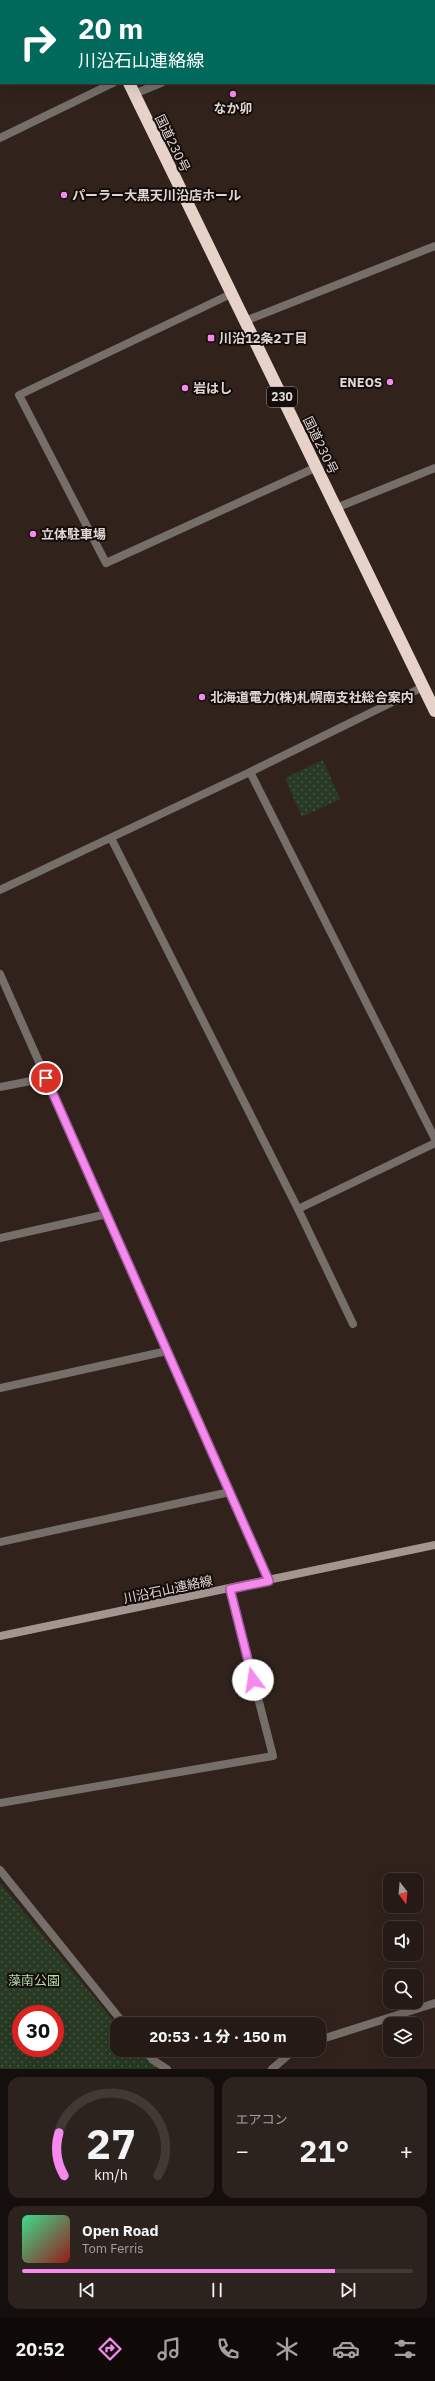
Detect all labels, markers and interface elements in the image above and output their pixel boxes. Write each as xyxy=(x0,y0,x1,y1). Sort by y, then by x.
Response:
text: 20 m xyxy=(78,10,143,47)
icon: right xyxy=(12,16,64,68)
text: 川沿石山連絡線 xyxy=(78,49,204,72)
marker: なか卯 xyxy=(228,89,238,99)
place label: なか卯 xyxy=(213,100,253,117)
street label: 国道230号 xyxy=(151,111,194,175)
place label: パーラー大黒天川沿店ホール xyxy=(72,187,241,204)
marker: パーラー大黒天川沿店ホール xyxy=(59,190,69,200)
place label: 川沿12条2丁目 xyxy=(219,330,307,347)
marker: 川沿12条2丁目 xyxy=(206,333,216,343)
place label: ENEOS xyxy=(339,374,382,391)
marker: ENEOS xyxy=(385,377,395,387)
place label: 岩はし xyxy=(193,380,232,397)
marker: 岩はし xyxy=(180,383,190,393)
road number: 230 xyxy=(267,387,297,407)
street label: 国道230号 xyxy=(299,413,342,477)
place label: 立体駐車場 xyxy=(41,526,106,543)
marker: 立体駐車場 xyxy=(28,529,38,539)
place label: 北海道電力(株)札幌南支社総合案内 xyxy=(210,689,414,706)
marker: 北海道電力(株)札幌南支社総合案内 xyxy=(197,692,207,702)
pin xyxy=(29,1061,63,1095)
icon: arrive xyxy=(35,1067,57,1089)
street label: 川沿石山連絡線 xyxy=(122,1572,214,1607)
position arrow xyxy=(232,1659,274,1701)
north arrow xyxy=(383,1873,423,1913)
map controls xyxy=(383,1873,423,2057)
button: sound xyxy=(383,1921,423,1961)
button: search xyxy=(383,1969,423,2009)
park label: 藻南公園 xyxy=(8,1972,60,1989)
speed limit sign: 30 xyxy=(12,2005,64,2057)
button: layers xyxy=(383,2017,423,2057)
text: 20:53 · 1 分 · 150 m xyxy=(149,2027,287,2046)
text: エアコン xyxy=(236,2111,288,2128)
text: 27 xyxy=(86,2115,136,2169)
text: 21° xyxy=(299,2131,349,2170)
text: − xyxy=(236,2136,249,2165)
text: + xyxy=(400,2136,413,2165)
text: km/h xyxy=(94,2164,128,2183)
text: Open Road xyxy=(82,2221,159,2240)
text: Tom Ferris xyxy=(82,2240,144,2257)
icon: previous xyxy=(76,2279,98,2301)
icon: pause xyxy=(206,2279,228,2301)
icon: next xyxy=(337,2279,359,2301)
icon: directions xyxy=(96,2335,124,2363)
icon: music xyxy=(155,2335,183,2363)
icon: phone xyxy=(214,2335,242,2363)
icon: climate xyxy=(273,2335,301,2363)
icon: car xyxy=(332,2335,360,2363)
icon: filters xyxy=(391,2335,419,2363)
text: 20:52 xyxy=(16,2338,65,2361)

